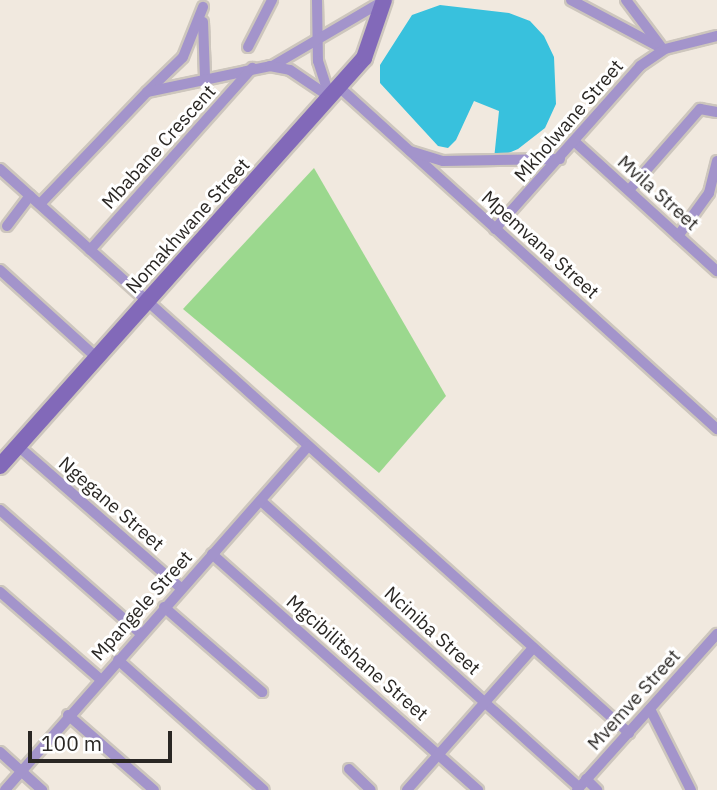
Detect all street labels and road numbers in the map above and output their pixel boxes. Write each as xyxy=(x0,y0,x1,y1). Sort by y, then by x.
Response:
street label: Mkholwane Street xyxy=(510,55,628,187)
street label: Mbabane Crescent xyxy=(97,80,221,214)
street label: Mvila Street xyxy=(613,151,703,235)
street label: Nomakhwane Street xyxy=(121,154,255,298)
street label: Mpemvana Street xyxy=(477,186,603,304)
street label: Ngegane Street xyxy=(54,452,168,556)
street label: Mpangele Street xyxy=(87,546,197,666)
street label: Nciniba Street xyxy=(379,582,485,680)
street label: Mgcibilitshane Street xyxy=(282,590,432,726)
street label: Mvemve Street xyxy=(583,645,685,755)

